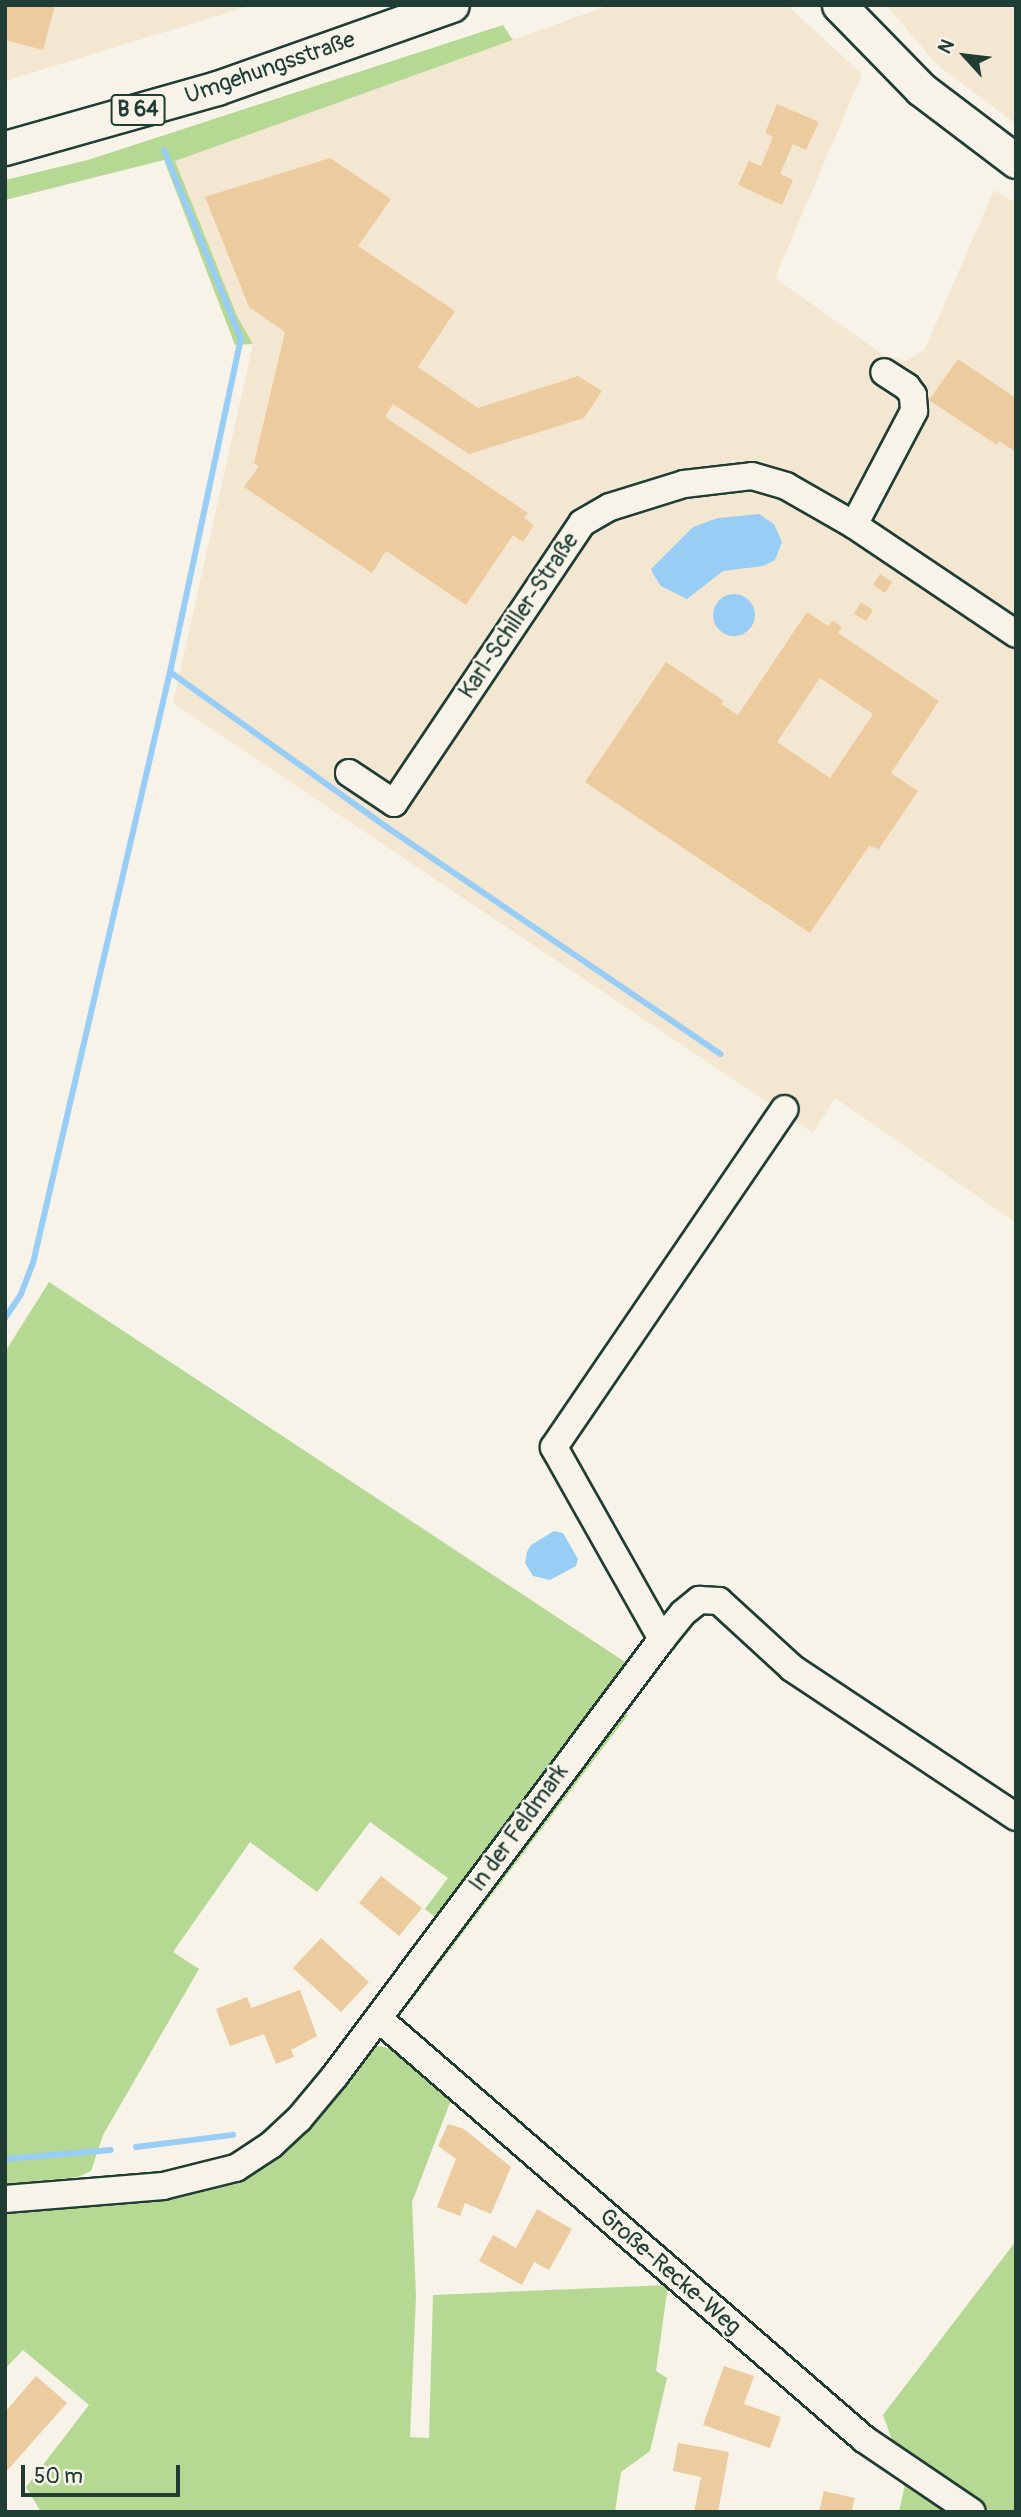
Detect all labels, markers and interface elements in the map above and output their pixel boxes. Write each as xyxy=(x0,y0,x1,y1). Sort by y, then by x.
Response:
north arrow xyxy=(930,21,1000,91)
street label: Umgehungsstraße xyxy=(181,26,359,110)
text: N xyxy=(933,35,960,58)
road number: B 64 xyxy=(110,92,166,128)
street label: Karl-Schiller-Straße xyxy=(453,528,585,704)
street label: In der Feldmark xyxy=(464,1759,574,1897)
street label: Große-Recke-Weg xyxy=(594,2203,746,2341)
scale bar xyxy=(24,2450,184,2494)
text: 50 m xyxy=(34,2463,83,2490)

